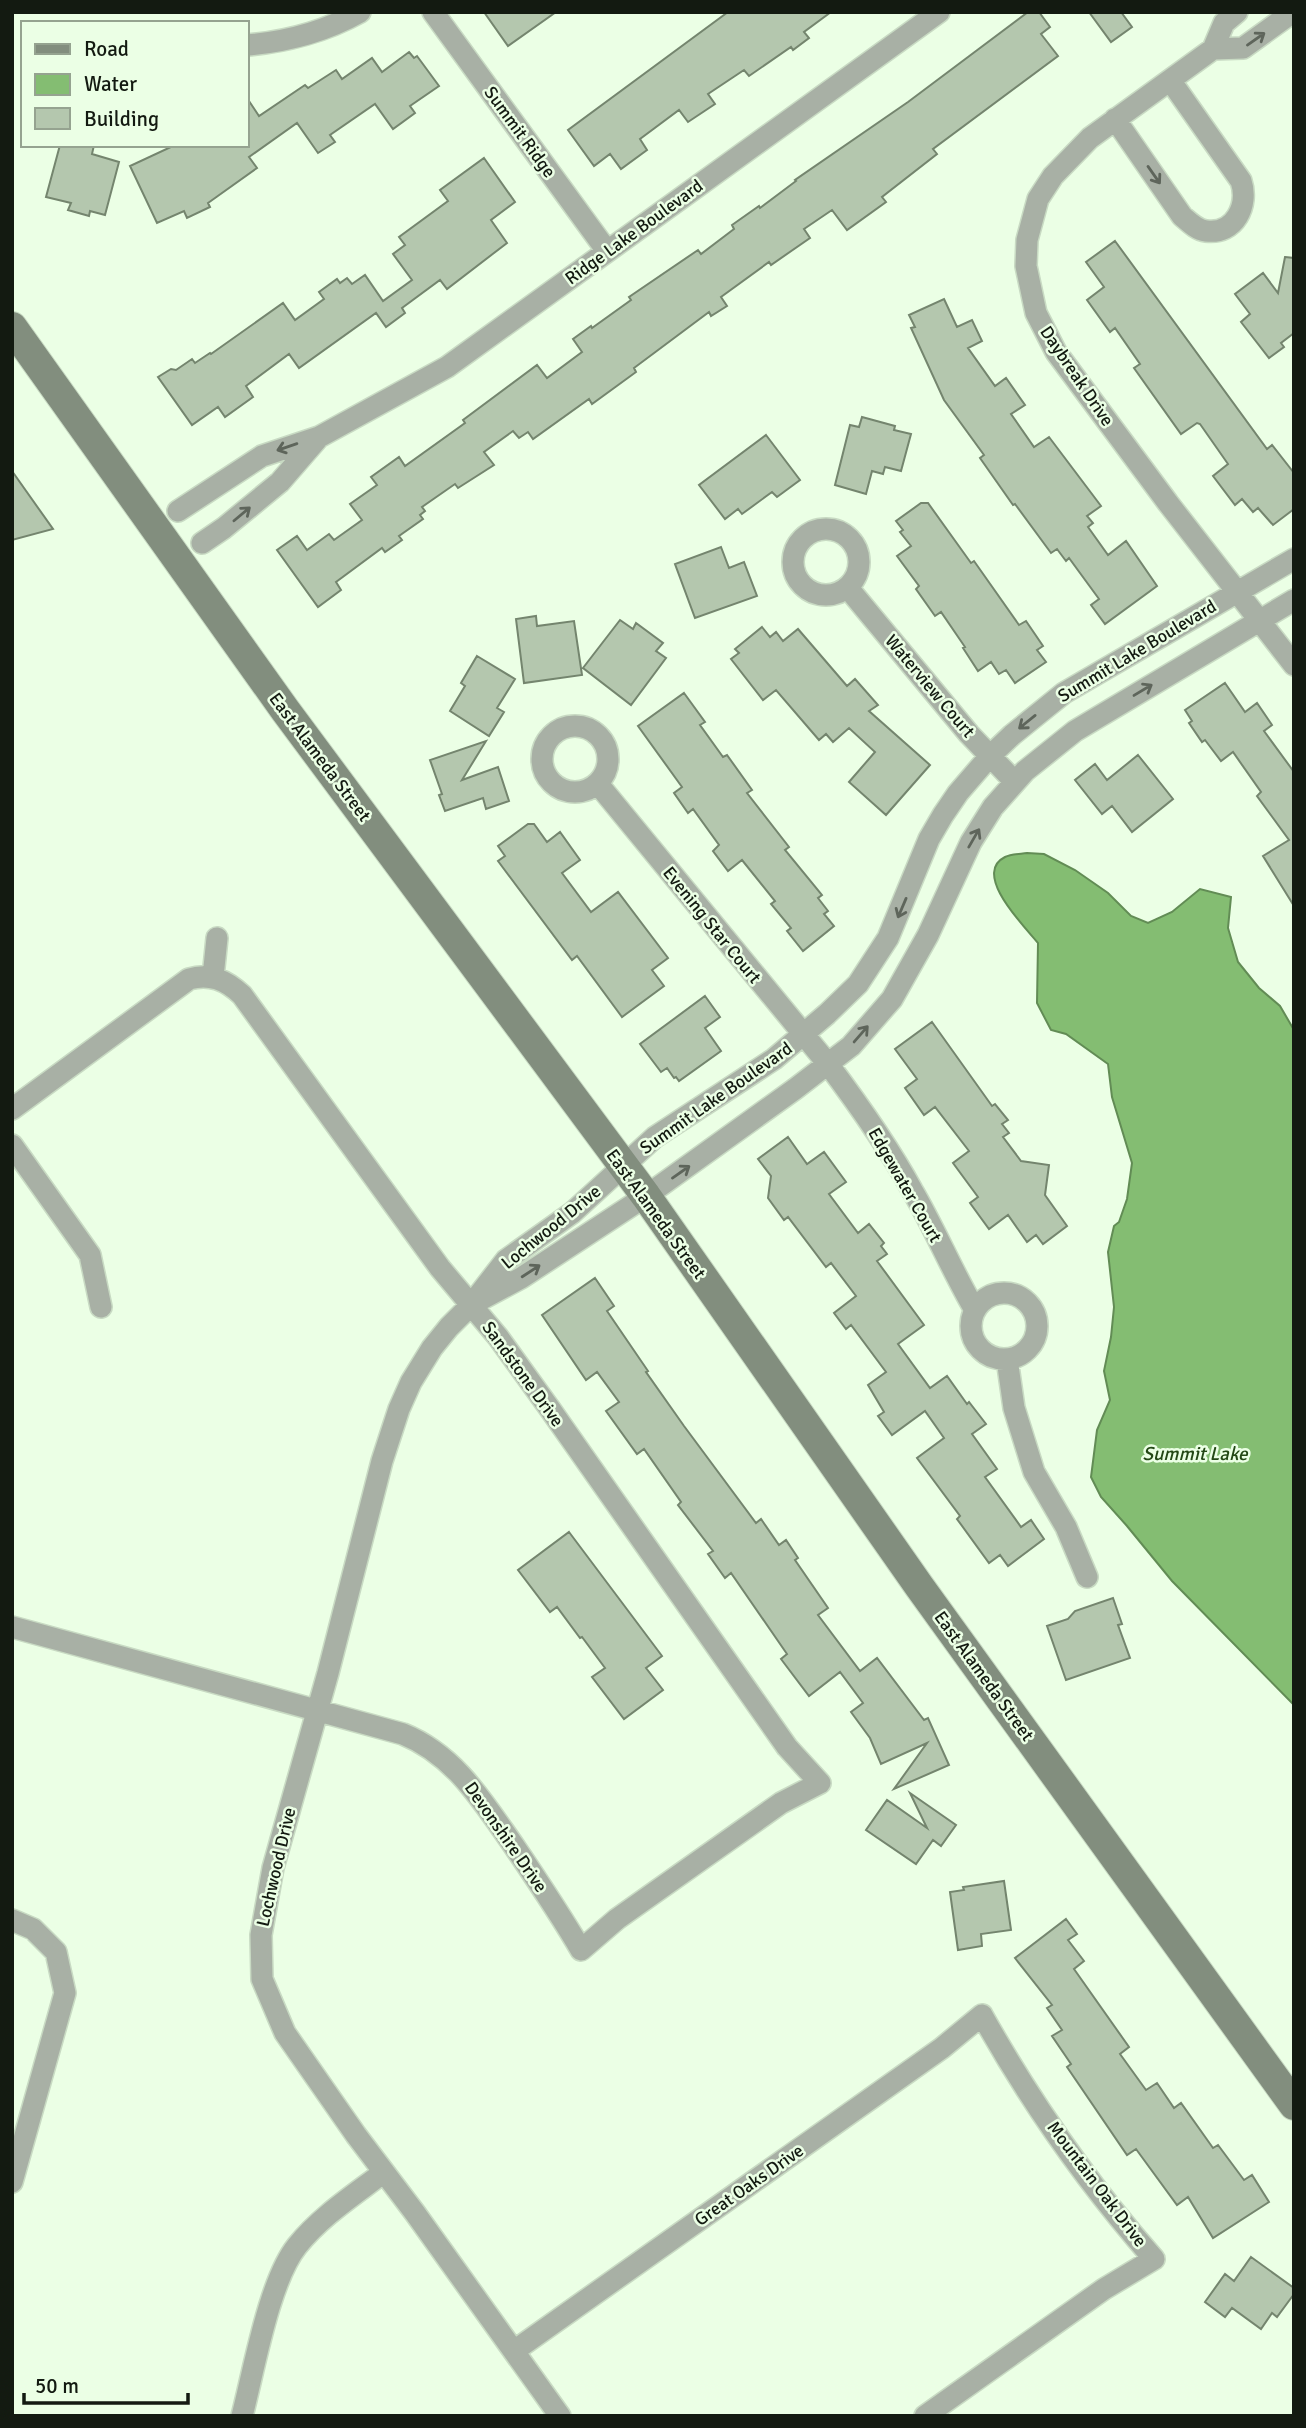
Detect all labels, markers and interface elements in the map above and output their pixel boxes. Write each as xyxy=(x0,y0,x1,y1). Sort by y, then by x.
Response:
legend xyxy=(21,21,248,147)
one-way arrow xyxy=(1246,32,1265,46)
text: Road xyxy=(84,36,129,62)
text: Water xyxy=(84,71,137,97)
street label: Summit Ridge xyxy=(480,82,560,182)
text: Building xyxy=(84,106,159,132)
one-way arrow xyxy=(1147,165,1161,184)
street label: Ridge Lake Boulevard xyxy=(561,175,707,289)
street label: Daybreak Drive xyxy=(1035,322,1119,430)
one-way arrow xyxy=(277,442,299,454)
one-way arrow xyxy=(232,506,250,522)
street label: Summit Lake Boulevard xyxy=(1054,595,1220,707)
street label: Waterview Court xyxy=(881,630,979,742)
one-way arrow xyxy=(1132,683,1152,697)
street label: East Alameda Street xyxy=(264,688,376,826)
one-way arrow xyxy=(1019,715,1037,730)
one-way arrow xyxy=(968,828,981,849)
street label: Evening Star Court xyxy=(658,862,766,988)
one-way arrow xyxy=(894,897,907,918)
one-way arrow xyxy=(853,1025,869,1043)
street label: Summit Lake Boulevard xyxy=(636,1037,796,1159)
street label: Edgewater Court xyxy=(863,1124,947,1246)
street label: East Alameda Street xyxy=(601,1145,711,1283)
one-way arrow xyxy=(671,1165,690,1179)
street label: Lochwood Drive xyxy=(497,1180,605,1274)
one-way arrow xyxy=(520,1264,540,1278)
street label: Sandstone Drive xyxy=(477,1317,569,1431)
water label: Summit Lake xyxy=(1142,1442,1249,1466)
street label: East Alameda Street xyxy=(929,1607,1039,1745)
street label: Devonshire Drive xyxy=(460,1778,552,1896)
street label: Lochwood Drive xyxy=(252,1805,300,1929)
street label: Mountain Oak Drive xyxy=(1043,2117,1151,2251)
street label: Great Oaks Drive xyxy=(690,2139,808,2231)
scale bar xyxy=(24,2362,189,2406)
text: 50 m xyxy=(35,2373,79,2399)

